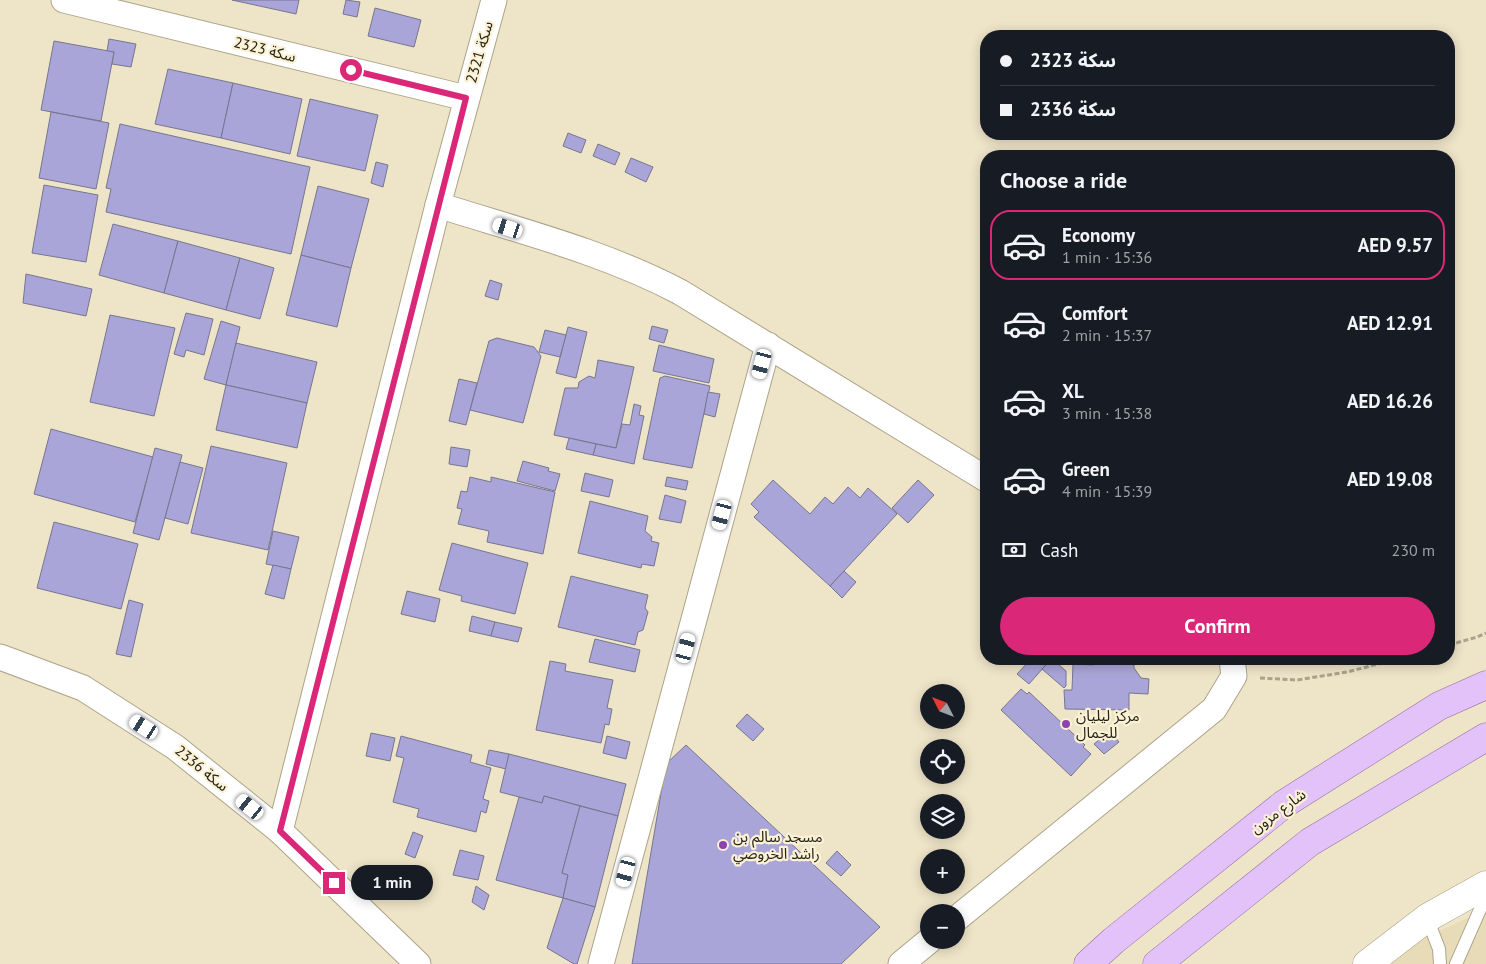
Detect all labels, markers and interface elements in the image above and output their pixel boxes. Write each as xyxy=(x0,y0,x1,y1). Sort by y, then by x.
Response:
street label: سكة 2321 xyxy=(461,19,497,85)
street label: سكة 2323 xyxy=(232,32,298,66)
text: سكة 2323 xyxy=(1030,48,1116,72)
route start xyxy=(340,59,362,81)
text: سكة 2336 xyxy=(1030,97,1116,121)
text: Choose a ride xyxy=(1000,166,1127,194)
car xyxy=(491,216,524,240)
icon: car xyxy=(1002,223,1047,268)
text: Economy xyxy=(1062,223,1135,247)
text: AED 9.57 xyxy=(1358,233,1433,257)
text: 1 min · 15:36 xyxy=(1062,247,1152,267)
icon: car xyxy=(1002,301,1047,346)
text: Comfort xyxy=(1062,301,1128,325)
text: AED 12.91 xyxy=(1347,311,1433,335)
text: 2 min · 15:37 xyxy=(1062,325,1152,345)
car xyxy=(750,348,773,380)
icon: car xyxy=(1002,379,1047,424)
text: XL xyxy=(1062,379,1084,403)
text: AED 16.26 xyxy=(1347,389,1433,413)
text: 3 min · 15:38 xyxy=(1062,403,1152,423)
icon: car xyxy=(1002,457,1047,502)
text: Green xyxy=(1062,457,1110,481)
text: AED 19.08 xyxy=(1347,467,1433,491)
text: 4 min · 15:39 xyxy=(1062,481,1152,501)
car xyxy=(710,499,733,531)
icon: cash xyxy=(1000,536,1028,564)
text: Cash xyxy=(1040,538,1078,562)
text: 230 m xyxy=(1392,540,1435,560)
button: Confirm xyxy=(1000,597,1435,655)
car xyxy=(674,632,697,664)
north arrow xyxy=(920,684,965,729)
map controls xyxy=(920,684,965,949)
place label: مركز ليليان للجمال xyxy=(1076,706,1140,742)
car xyxy=(127,713,160,741)
marker: مركز ليليان للجمال xyxy=(1060,718,1072,730)
button: locate xyxy=(920,739,965,784)
street label: سكة 2336 xyxy=(171,741,233,795)
street label: شارع مزون xyxy=(1247,784,1311,840)
car xyxy=(233,792,266,822)
button: layers xyxy=(920,794,965,839)
place label: مسجد سالم بن راشد الخروصي xyxy=(733,827,823,865)
marker: مسجد سالم بن راشد الخروصي xyxy=(717,839,729,851)
button: + xyxy=(920,849,965,894)
car xyxy=(614,856,637,888)
callout: 1 min xyxy=(352,866,434,900)
route end xyxy=(323,872,345,894)
text: 1 min xyxy=(372,872,412,892)
button: − xyxy=(920,904,965,949)

